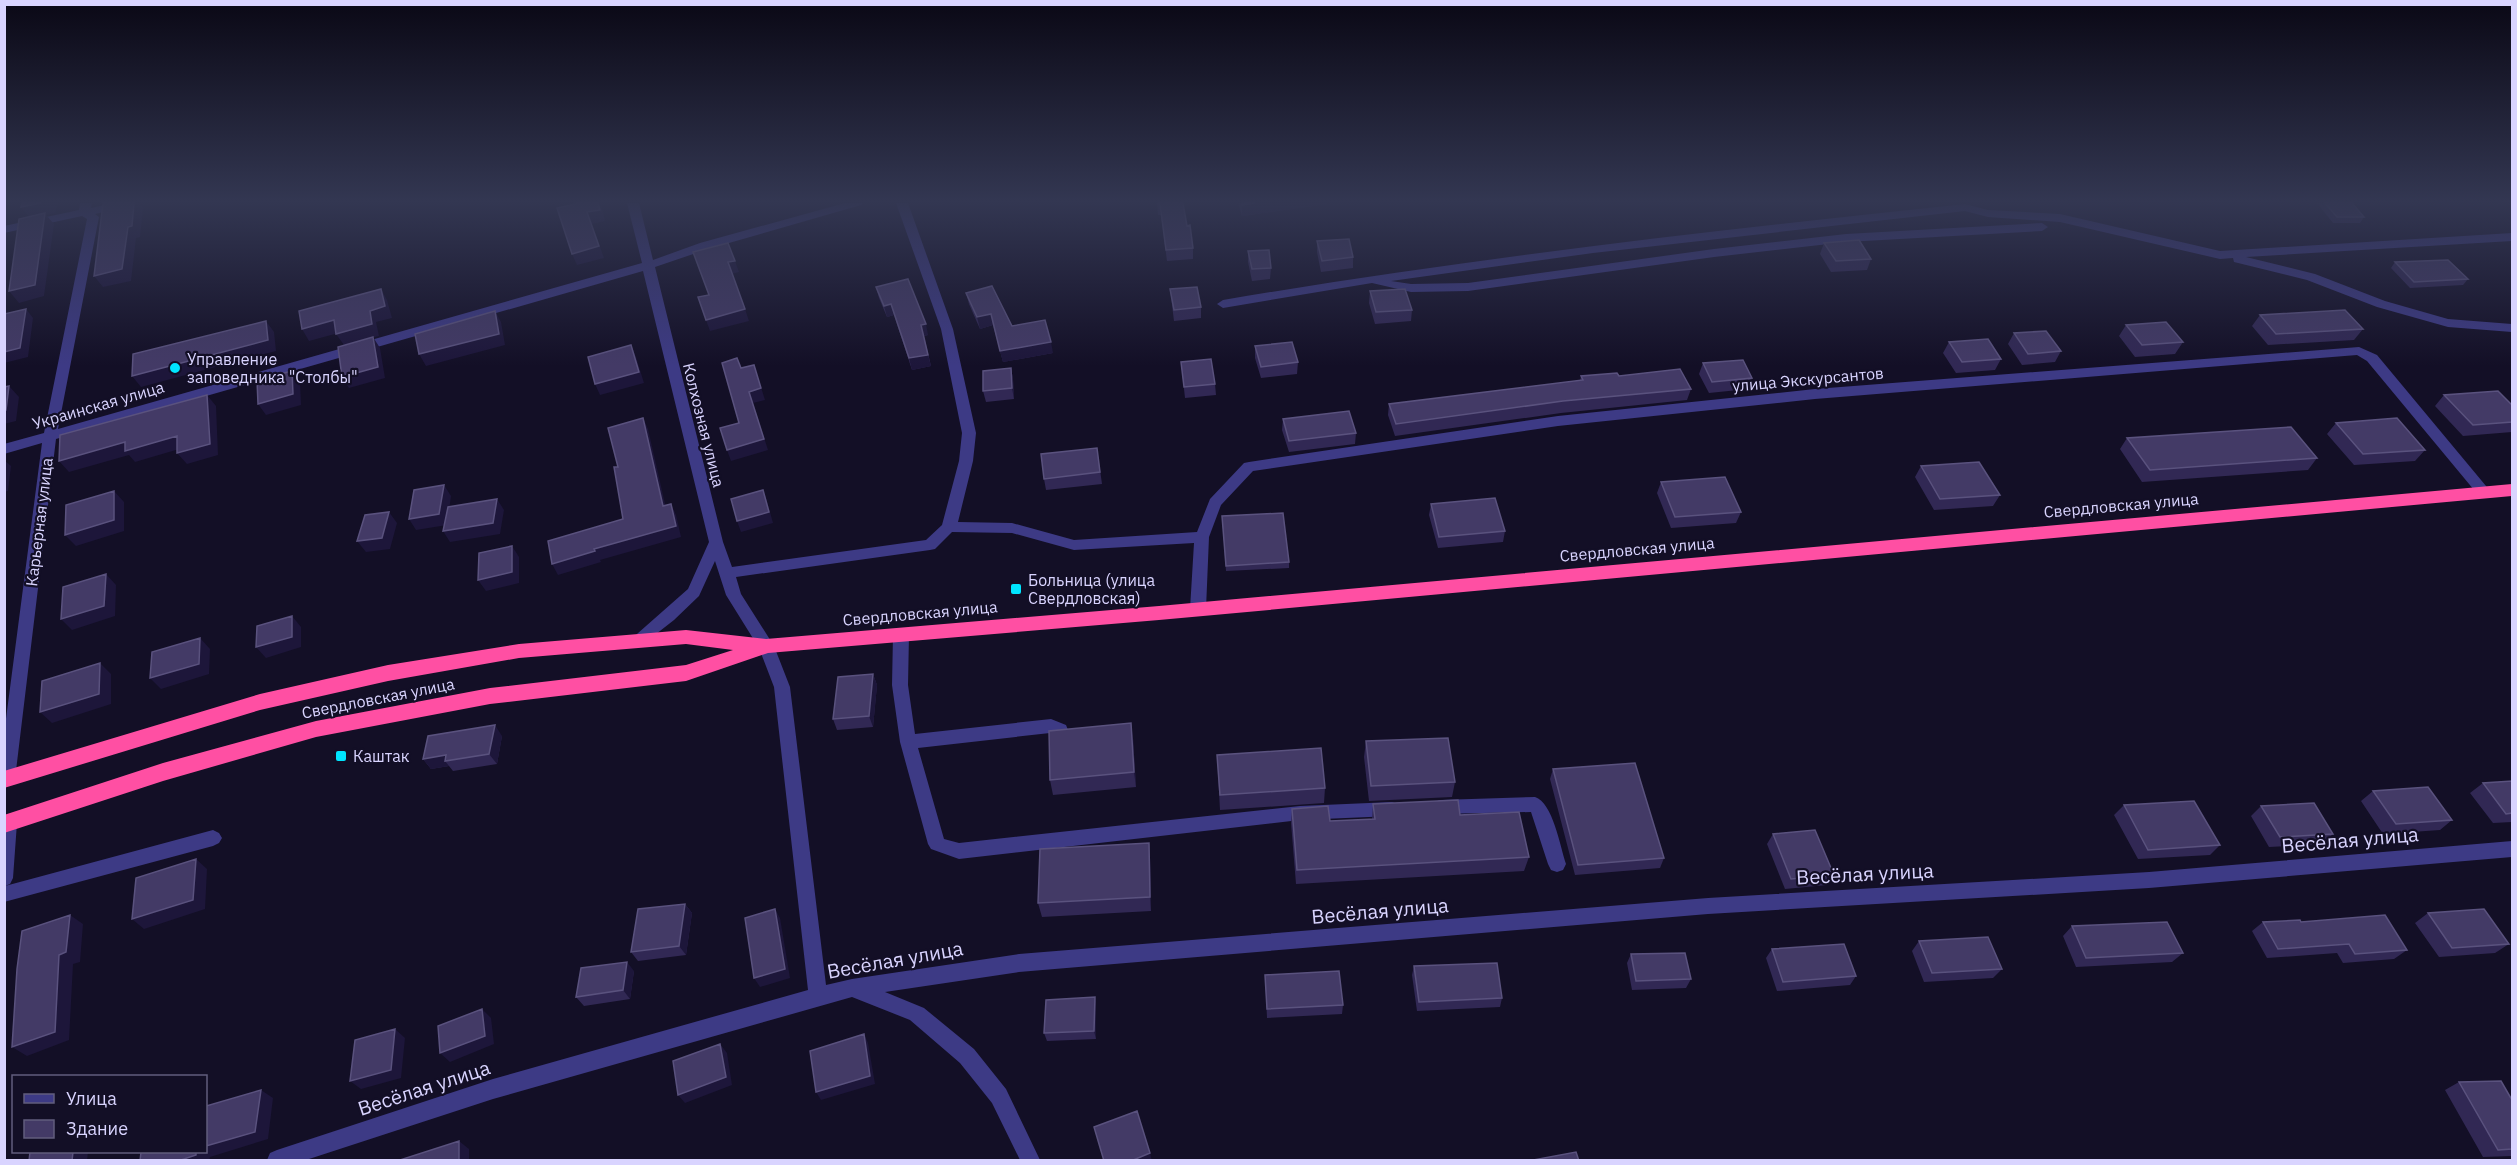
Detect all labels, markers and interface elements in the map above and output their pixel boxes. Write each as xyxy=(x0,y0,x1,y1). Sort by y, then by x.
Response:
place label: Управление заповедника "Столбы" xyxy=(187,349,358,387)
marker: Управление заповедника "Столбы" xyxy=(168,361,182,375)
street label: Колхозная улица xyxy=(679,361,729,490)
street label: улица Экскурсантов xyxy=(1731,362,1885,396)
street label: Украинская улица xyxy=(30,376,167,433)
street label: Карьерная улица xyxy=(21,456,57,587)
street label: Свердловская улица xyxy=(2043,488,2200,522)
street label: Свердловская улица xyxy=(1559,532,1716,566)
place label: Больница (улица Свердловская) xyxy=(1028,570,1155,608)
marker: Больница (улица Свердловская) xyxy=(1009,582,1023,596)
street label: Свердловская улица xyxy=(842,596,999,630)
street label: Свердловская улица xyxy=(300,673,457,723)
place label: Каштак xyxy=(353,746,410,766)
marker: Каштак xyxy=(334,749,348,763)
street label: Весёлая улица xyxy=(2280,820,2420,859)
street label: Весёлая улица xyxy=(1795,856,1935,891)
street label: Весёлая улица xyxy=(1310,891,1450,930)
street label: Весёлая улица xyxy=(825,934,965,985)
street label: Весёлая улица xyxy=(354,1053,494,1122)
legend xyxy=(12,1075,207,1153)
text: Улица xyxy=(66,1087,117,1110)
text: Здание xyxy=(66,1117,128,1140)

